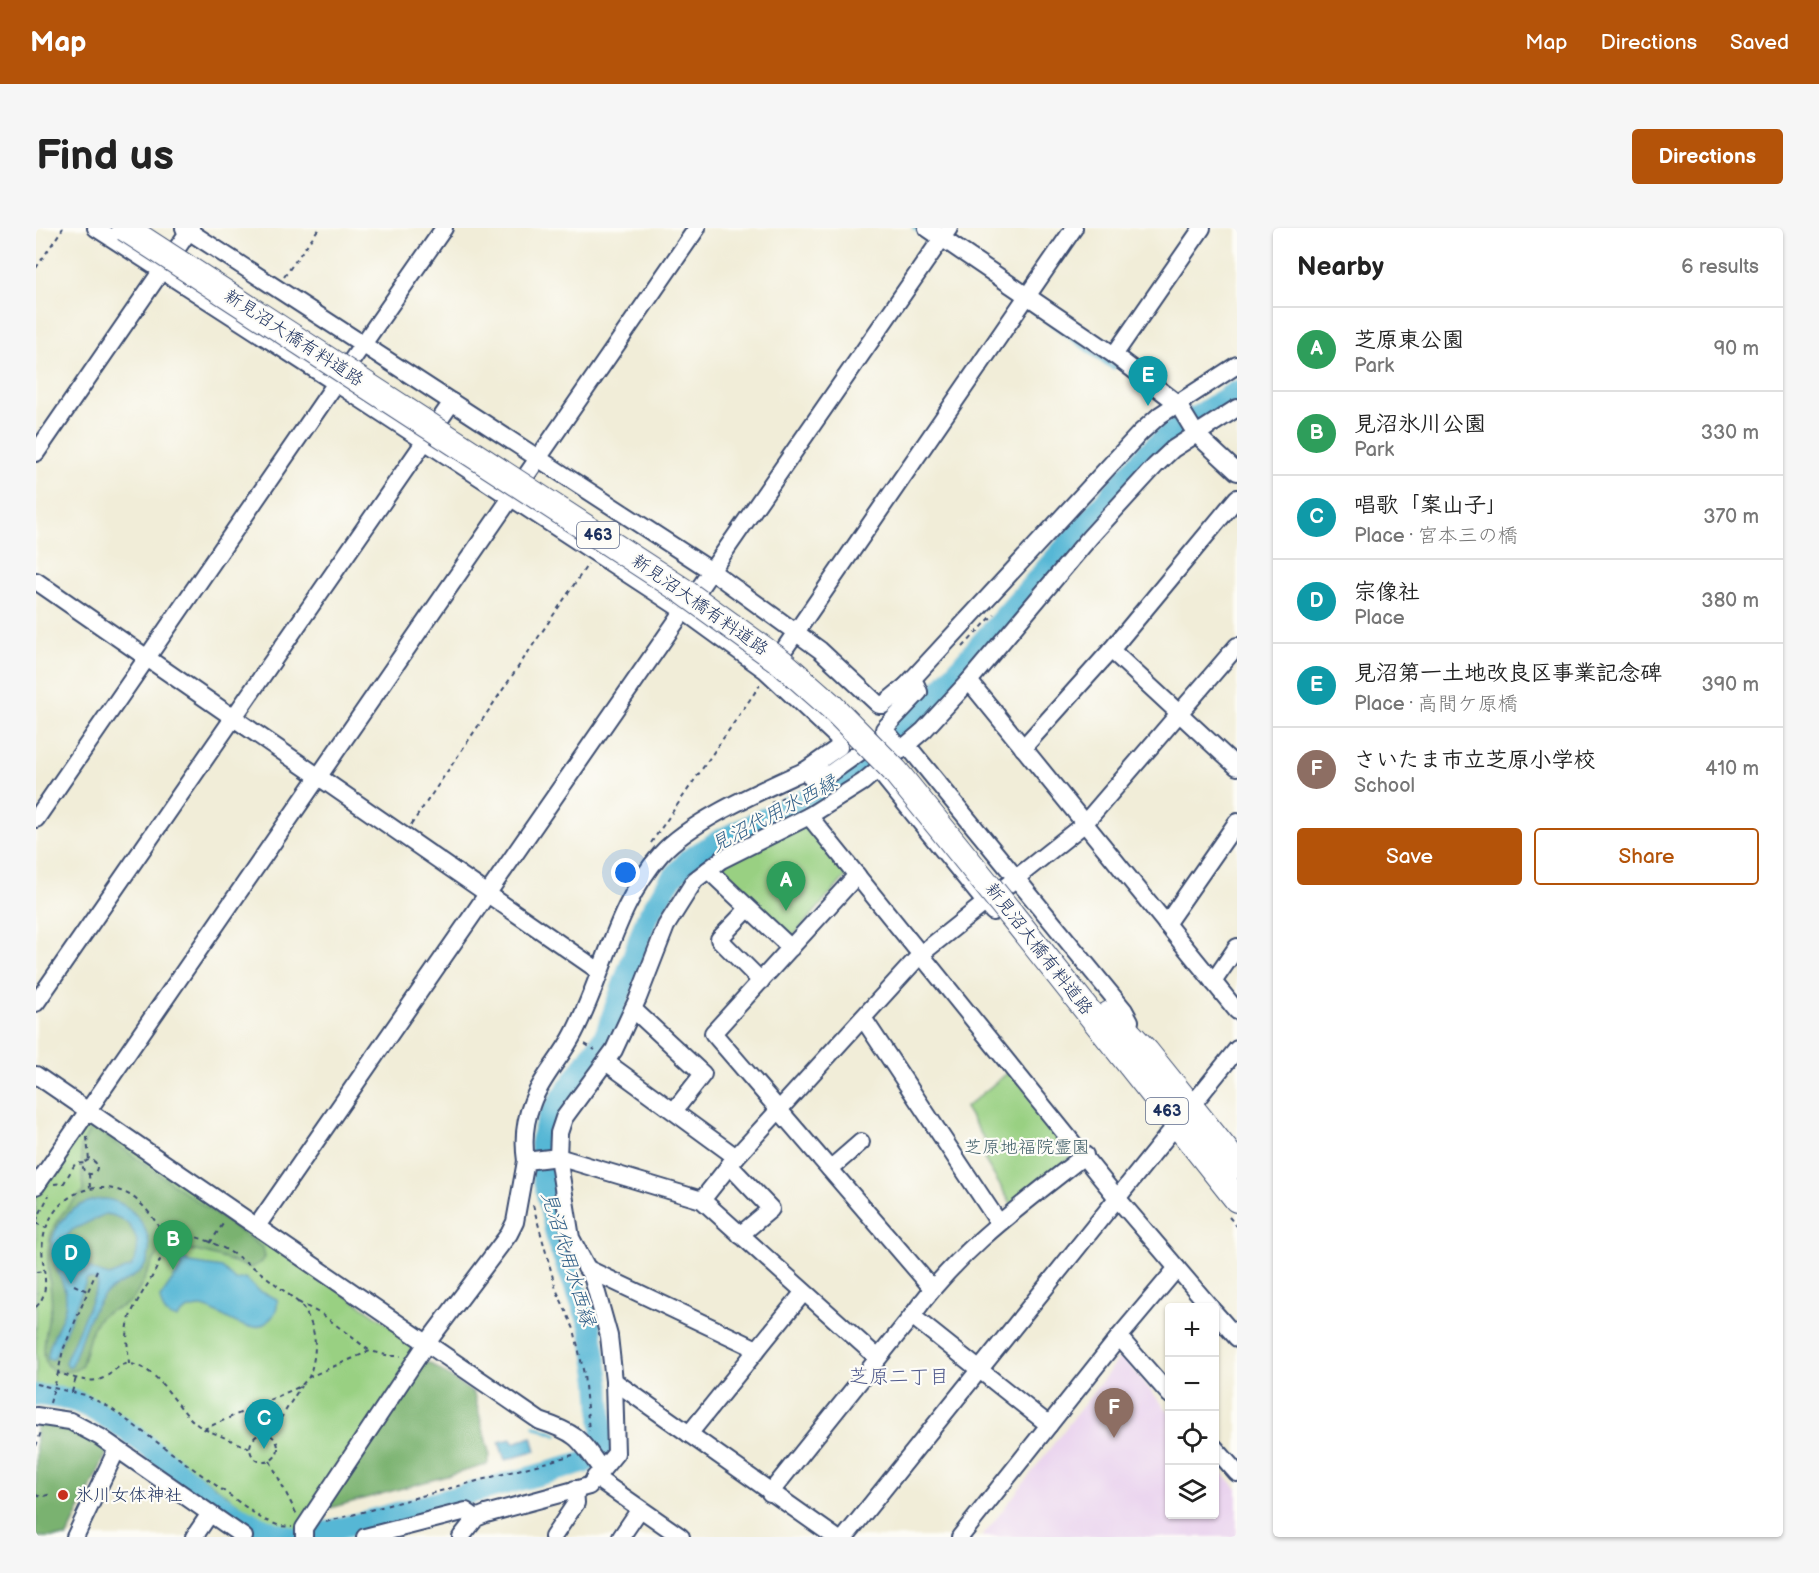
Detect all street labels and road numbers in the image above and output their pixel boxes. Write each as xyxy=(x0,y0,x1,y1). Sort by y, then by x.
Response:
street label: 新見沼大橋有料道路 xyxy=(220,285,368,391)
road number: 463 xyxy=(577,522,619,548)
street label: 新見沼大橋有料道路 xyxy=(628,550,772,660)
street label: 新見沼大橋有料道路 xyxy=(981,879,1097,1019)
road number: 463 xyxy=(1146,1098,1188,1124)

